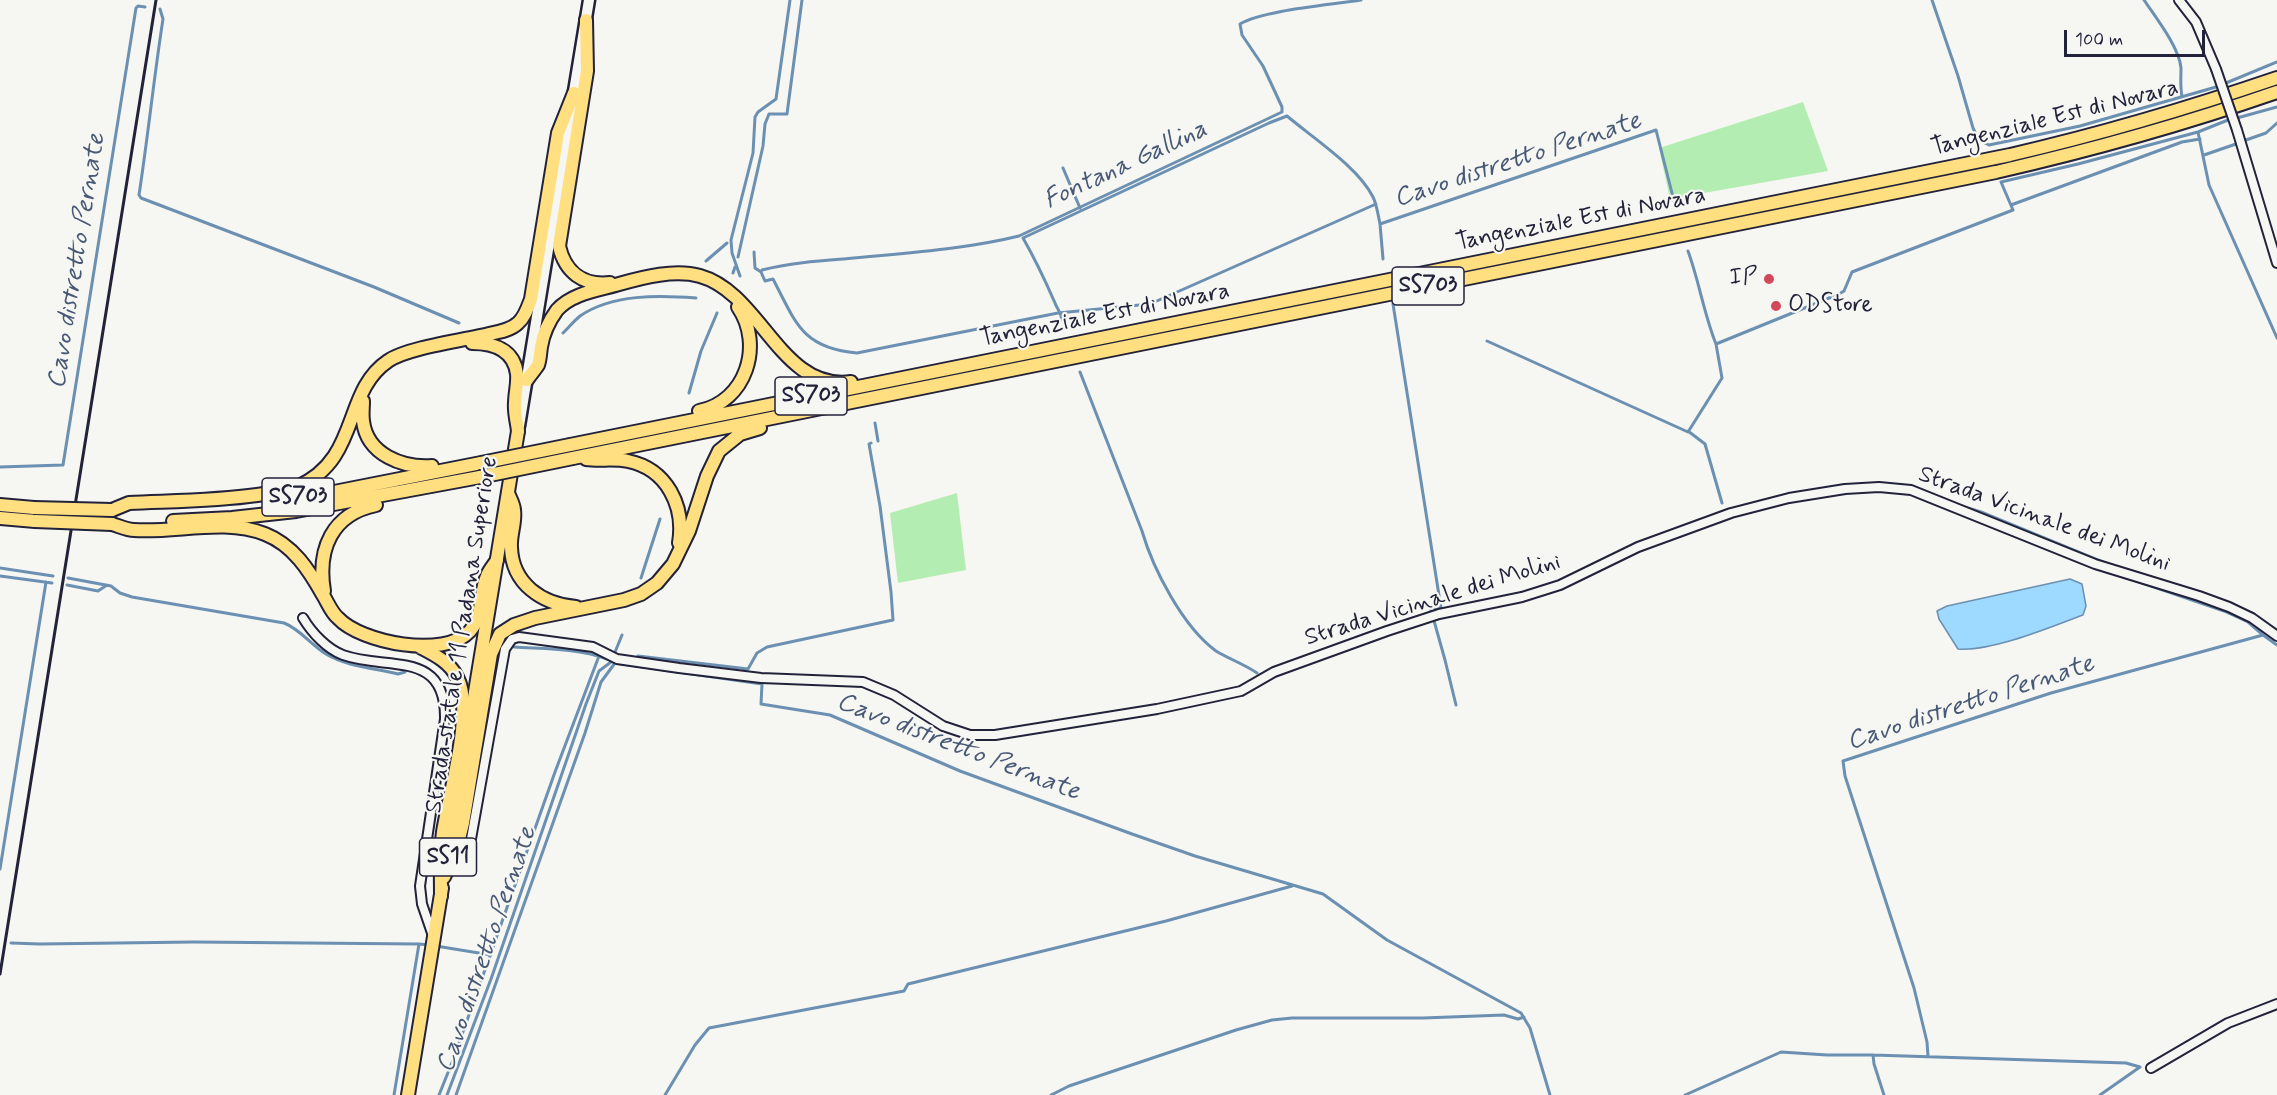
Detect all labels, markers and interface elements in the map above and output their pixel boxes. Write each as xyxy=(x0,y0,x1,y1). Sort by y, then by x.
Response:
scale bar xyxy=(2067,18,2208,56)
text: 100 m xyxy=(2075,28,2123,52)
street label: Tangenziale Est di Novara xyxy=(1928,74,2182,164)
water label: Cavo distretto Pernate xyxy=(1390,106,1646,216)
water label: Fontana Gallina xyxy=(1039,115,1213,217)
water label: Cavo distretto Pernate xyxy=(42,131,114,391)
street label: Tangenziale Est di Novara xyxy=(1454,182,1708,258)
place label: IP xyxy=(1729,265,1757,293)
road number: SS703 xyxy=(1392,267,1464,305)
marker: IP xyxy=(1762,272,1776,286)
street label: Tangenziale Est di Novara xyxy=(978,278,1232,354)
place label: ODStore xyxy=(1788,292,1873,320)
marker: ODStore xyxy=(1769,299,1783,313)
road number: SS703 xyxy=(775,377,847,415)
street label: Strada statale 11 Padana Superiore xyxy=(421,454,505,816)
street label: Strada Vicinale dei Molini xyxy=(1914,461,2174,579)
road number: SS703 xyxy=(262,478,334,516)
street label: Strada Vicinale dei Molini xyxy=(1301,548,1565,654)
water label: Cavo distretto Pernate xyxy=(1843,649,2099,759)
water label: Cavo distretto Pernate xyxy=(832,687,1084,809)
water label: Cavo distretto Pernate xyxy=(431,823,545,1077)
road number: SS11 xyxy=(420,838,476,876)

